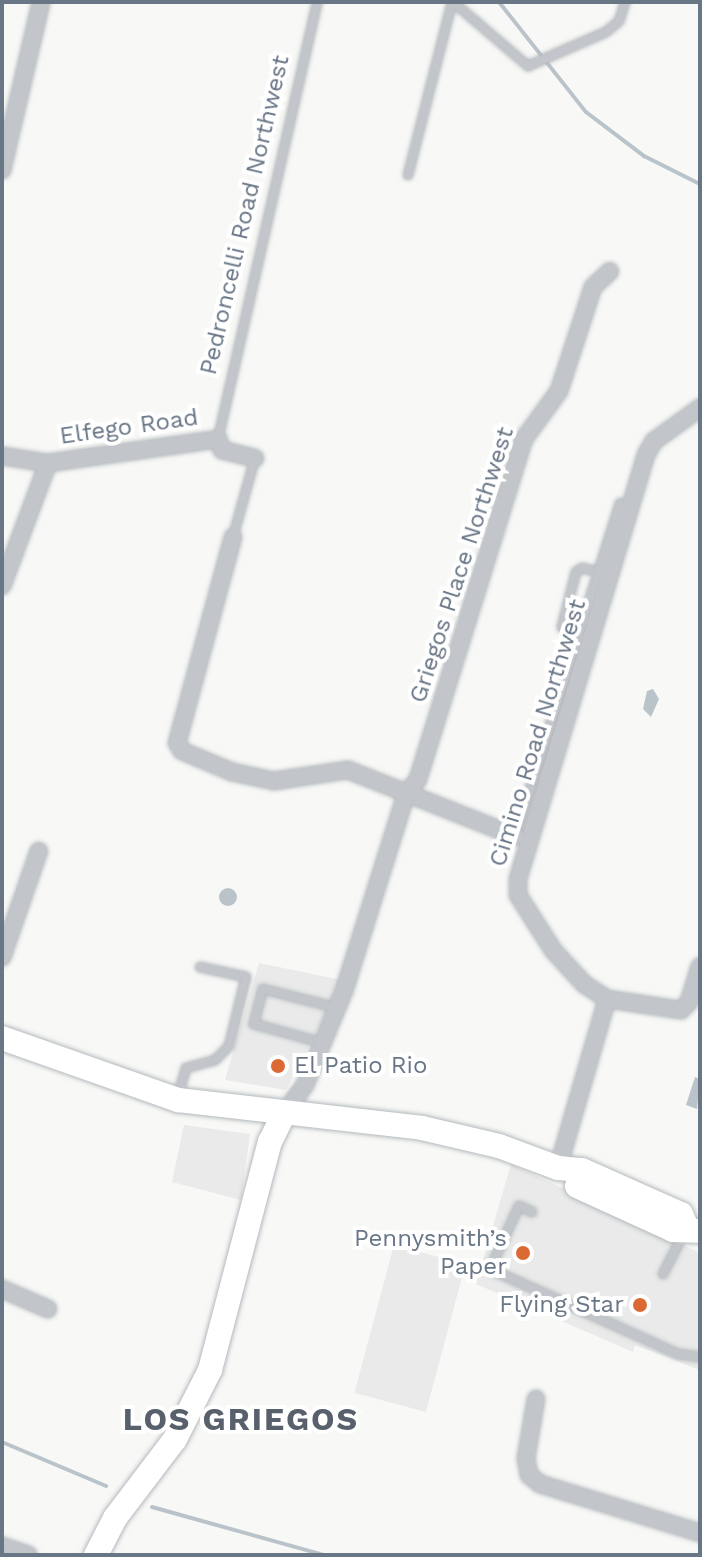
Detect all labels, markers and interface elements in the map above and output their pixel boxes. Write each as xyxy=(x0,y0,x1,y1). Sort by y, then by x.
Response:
street label: Pedroncelli Road Northwest xyxy=(194,52,296,378)
street label: Elfego Road xyxy=(58,403,200,451)
street label: Griegos Place Northwest xyxy=(404,423,520,707)
street label: Cimino Road Northwest xyxy=(484,596,592,870)
place label: El Patio Rio xyxy=(294,1052,428,1080)
marker: El Patio Rio xyxy=(269,1057,287,1075)
place label: Pennysmith’s Paper xyxy=(354,1225,507,1281)
marker: Pennysmith’s Paper xyxy=(514,1244,532,1262)
place label: Flying Star xyxy=(499,1291,624,1319)
marker: Flying Star xyxy=(631,1296,649,1314)
district label: LOS GRIEGOS xyxy=(123,1400,359,1438)

